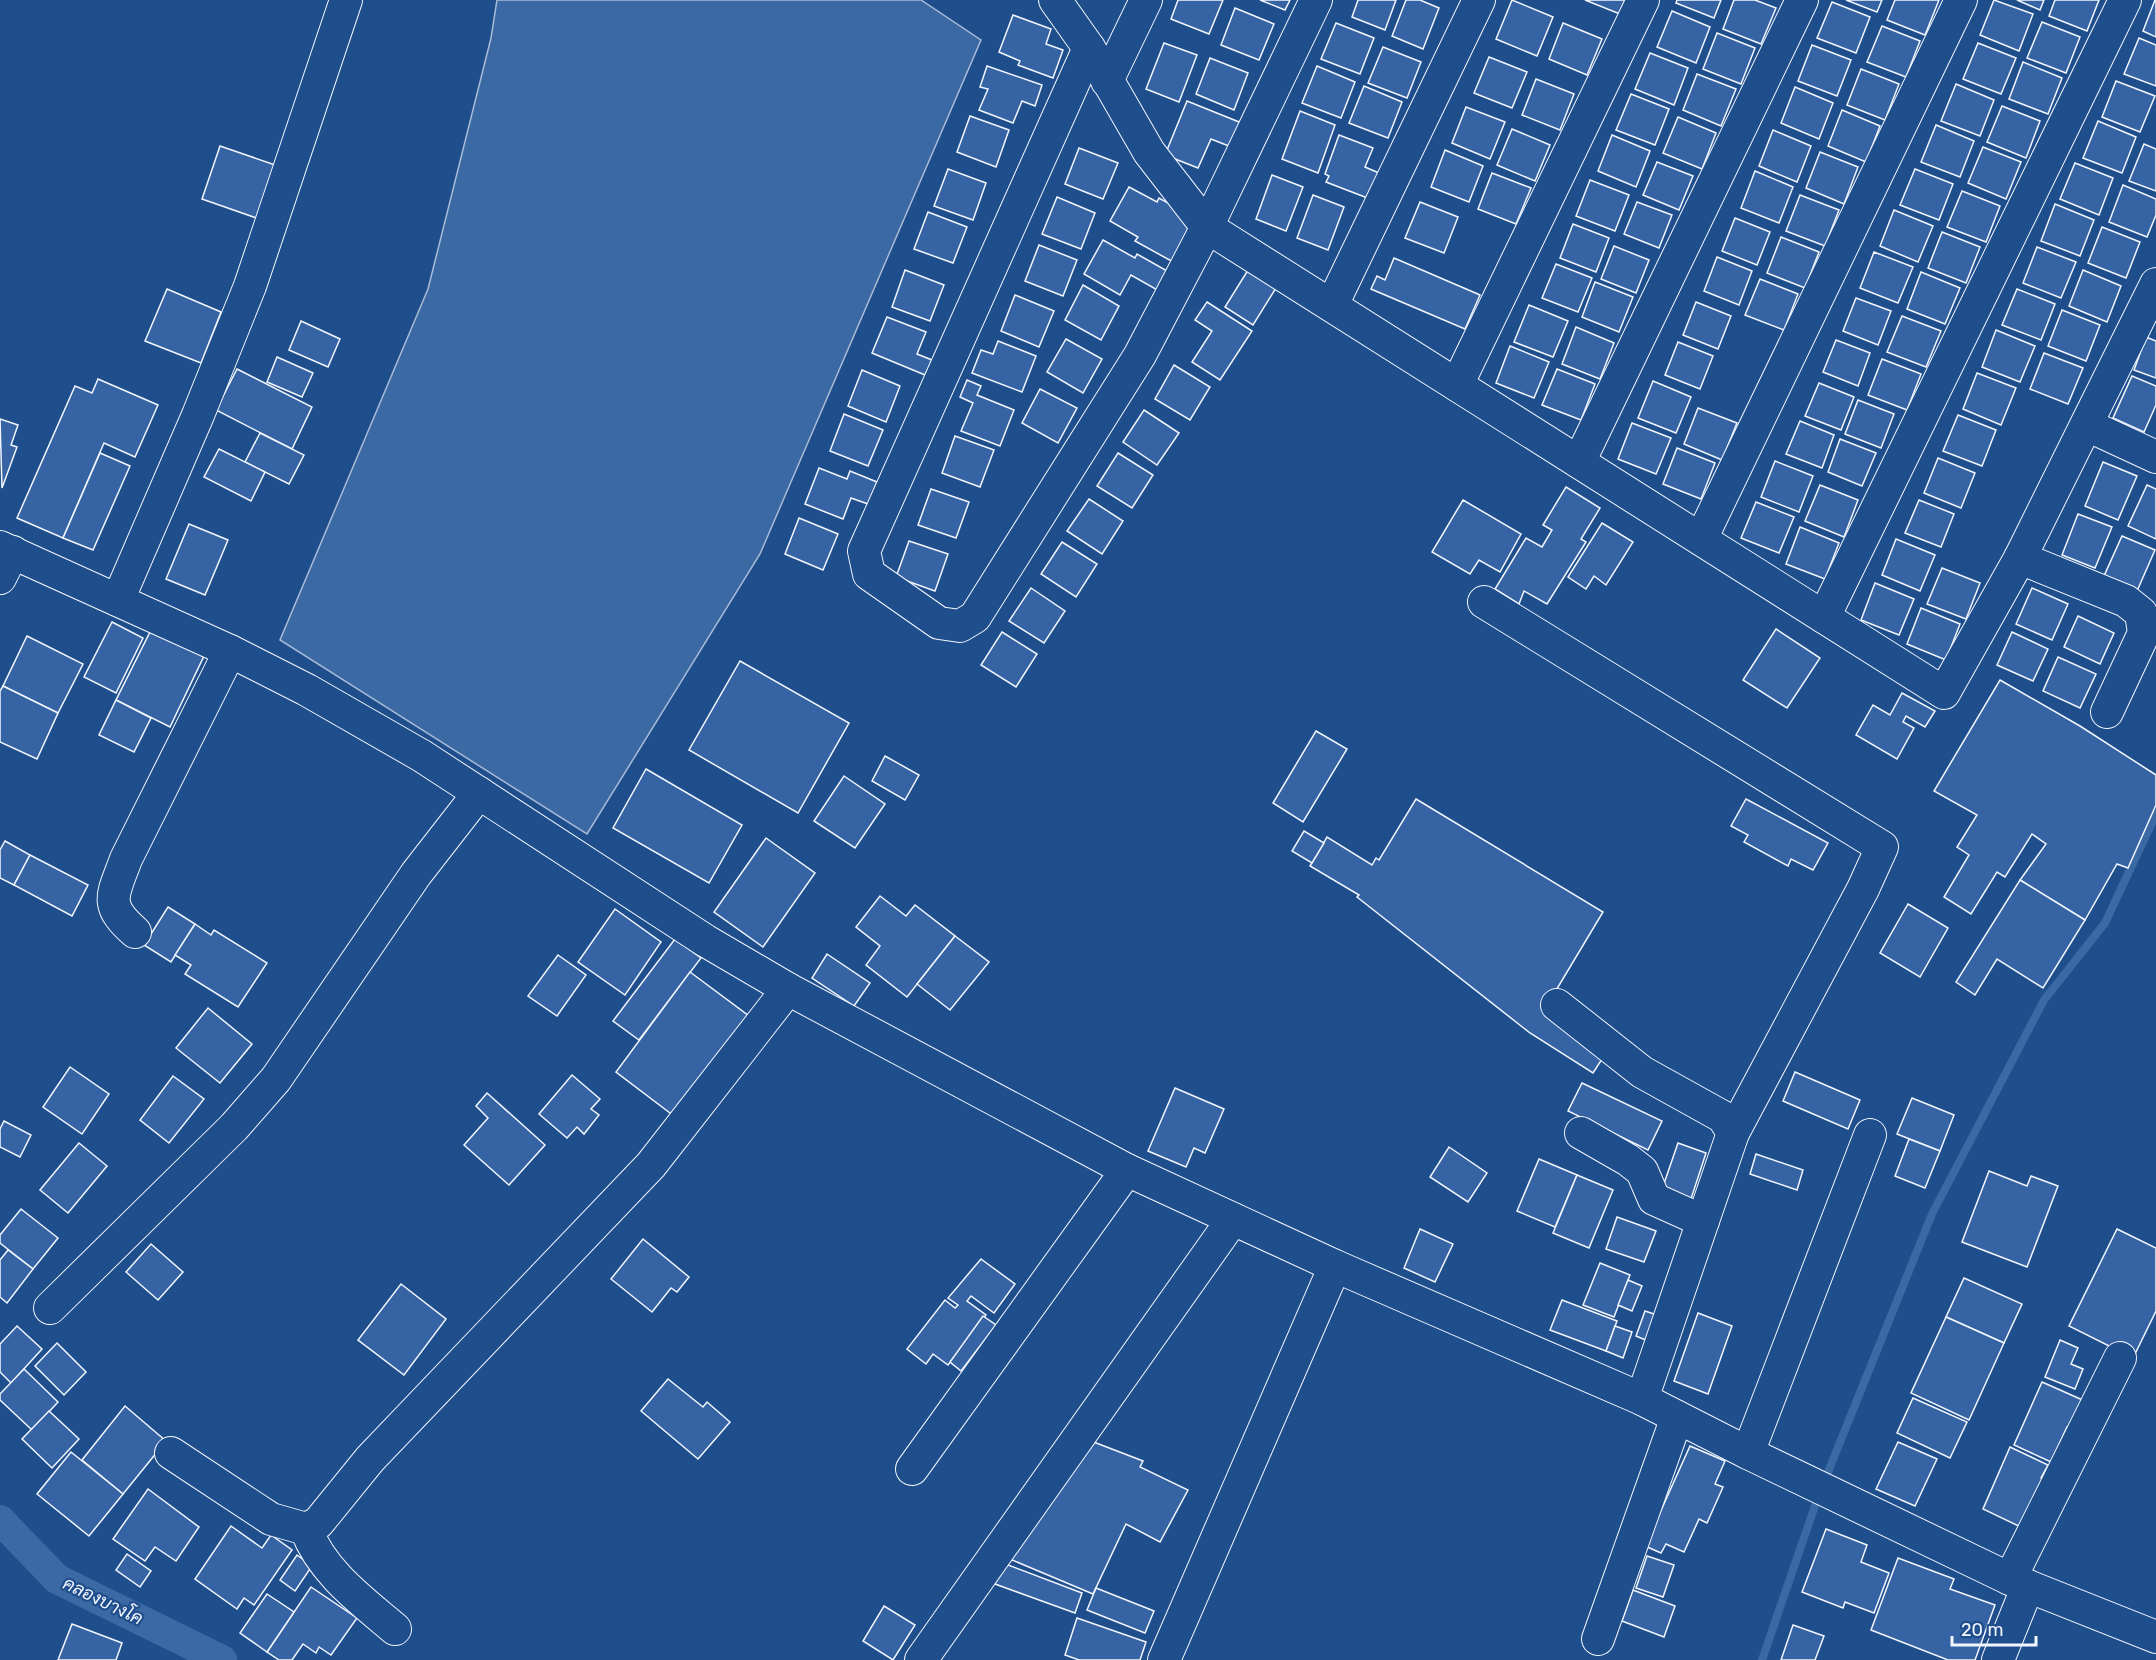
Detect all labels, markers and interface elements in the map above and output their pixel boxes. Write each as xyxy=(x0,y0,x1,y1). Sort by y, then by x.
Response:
water label: คลองบางโค xyxy=(59,1570,148,1630)
scale bar xyxy=(1952,1609,2036,1647)
text: 20 m xyxy=(1961,1619,2003,1641)

